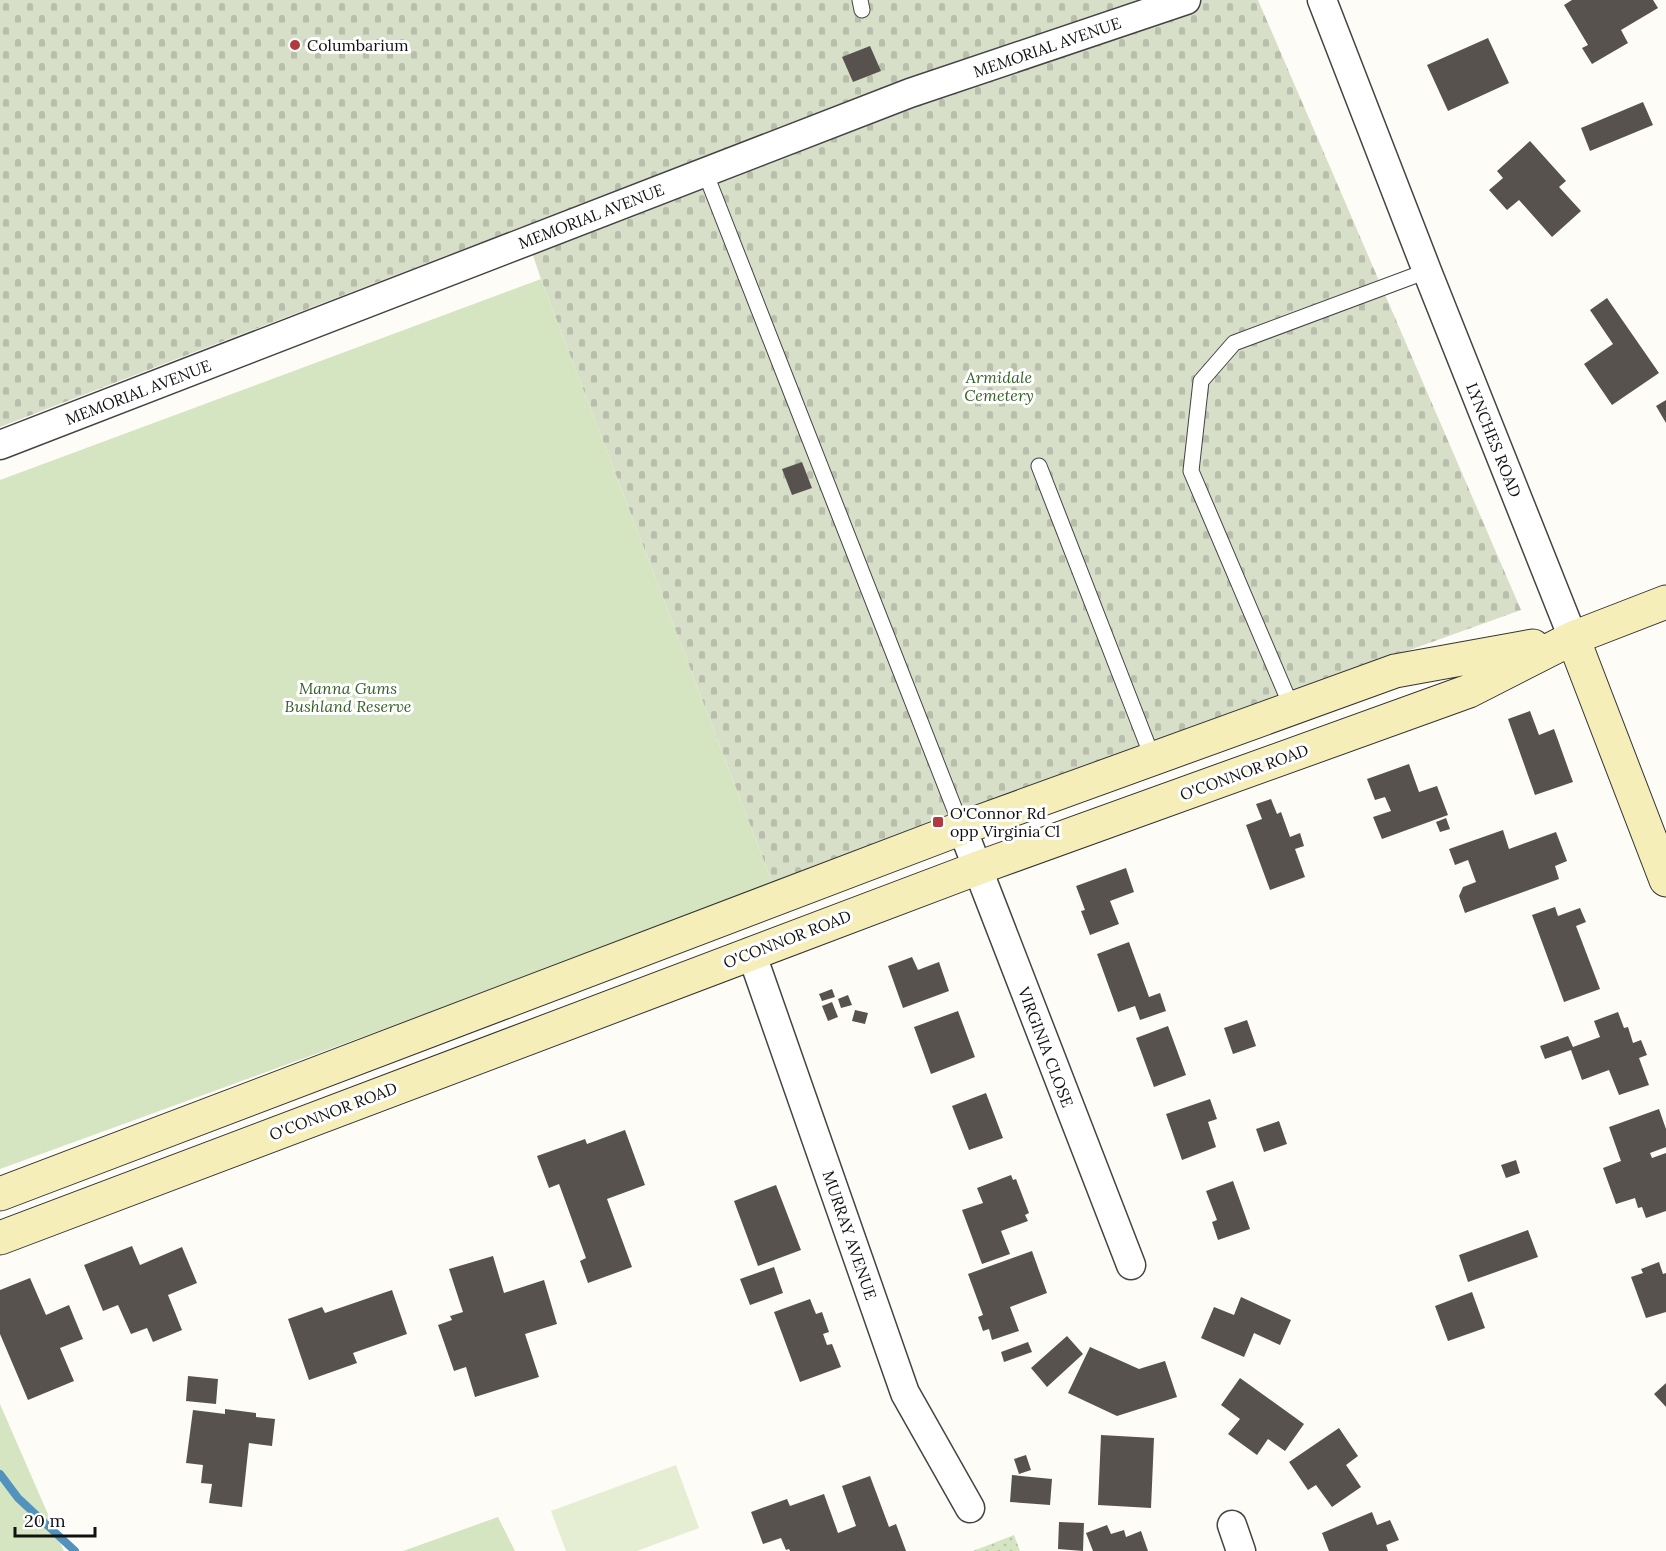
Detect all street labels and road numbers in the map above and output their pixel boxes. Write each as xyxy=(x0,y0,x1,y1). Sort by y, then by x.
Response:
street label: MEMORIAL AVENUE xyxy=(971,12,1123,82)
street label: MEMORIAL AVENUE xyxy=(515,179,667,253)
street label: MEMORIAL AVENUE xyxy=(62,355,214,429)
street label: LYNCHES ROAD xyxy=(1462,380,1526,500)
street label: O'CONNOR ROAD xyxy=(1177,739,1311,805)
street label: O'CONNOR ROAD xyxy=(720,905,854,973)
street label: VIRGINIA CLOSE xyxy=(1014,983,1078,1110)
street label: O'CONNOR ROAD xyxy=(266,1077,400,1145)
street label: MURRAY AVENUE xyxy=(819,1168,882,1302)

